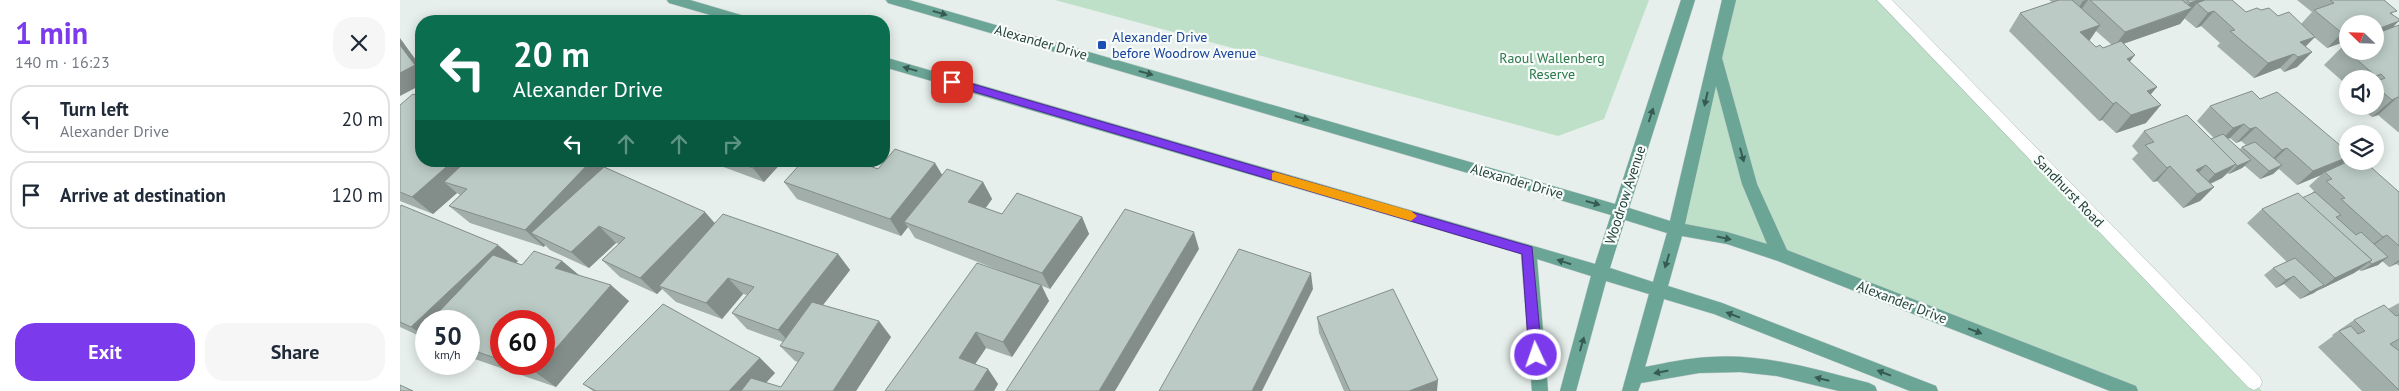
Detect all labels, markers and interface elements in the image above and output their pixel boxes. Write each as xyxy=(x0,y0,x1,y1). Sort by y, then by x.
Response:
one-way arrow xyxy=(932,10,947,18)
text: 1 min xyxy=(15,13,88,52)
north arrow xyxy=(2339,15,2384,60)
map controls xyxy=(2339,15,2384,170)
button: close xyxy=(333,17,385,69)
street label: Alexander Drive xyxy=(993,20,1089,64)
place label: Alexander Drive before Woodrow Avenue xyxy=(1112,28,1256,62)
text: 20 m xyxy=(513,31,590,77)
icon: left xyxy=(430,35,495,100)
marker: Alexander Drive before Woodrow Avenue xyxy=(1096,39,1108,51)
park label: Raoul Wallenberg Reserve xyxy=(1499,49,1605,83)
text: 140 m · 16:23 xyxy=(15,52,110,72)
pin xyxy=(931,61,973,103)
one-way arrow xyxy=(902,65,917,73)
icon: arrive xyxy=(938,68,966,96)
one-way arrow xyxy=(1139,69,1154,77)
button: sound xyxy=(2339,70,2384,115)
text: Alexander Drive xyxy=(513,75,663,103)
one-way arrow xyxy=(1702,91,1710,106)
text: Turn left xyxy=(60,97,129,121)
icon: left xyxy=(17,105,45,133)
text: 20 m xyxy=(342,107,383,131)
one-way arrow xyxy=(1648,107,1655,122)
one-way arrow xyxy=(1295,115,1310,123)
text: Alexander Drive xyxy=(60,121,169,141)
button: layers xyxy=(2339,125,2384,170)
icon: left xyxy=(559,130,587,158)
icon: ahead xyxy=(612,130,640,158)
icon: ahead xyxy=(665,130,693,158)
icon: right xyxy=(718,130,746,158)
street label: Woodrow Avenue xyxy=(1601,143,1649,247)
one-way arrow xyxy=(1738,148,1746,163)
street label: Sandhurst Road xyxy=(2030,151,2108,231)
street label: Alexander Drive xyxy=(1469,159,1565,203)
icon: arrive xyxy=(17,181,45,209)
text: Arrive at destination xyxy=(60,183,226,207)
text: 120 m xyxy=(331,183,383,207)
one-way arrow xyxy=(1585,200,1600,208)
one-way arrow xyxy=(1717,234,1732,242)
one-way arrow xyxy=(1663,253,1671,268)
one-way arrow xyxy=(1556,258,1571,266)
street label: Alexander Drive xyxy=(1854,277,1950,327)
speed limit sign: 60 xyxy=(490,310,555,375)
one-way arrow xyxy=(1725,311,1740,319)
text: 50 xyxy=(433,320,462,352)
button: Exit xyxy=(15,323,195,381)
button: Share xyxy=(205,323,385,381)
one-way arrow xyxy=(1968,327,1982,335)
position arrow xyxy=(1509,328,1561,380)
one-way arrow xyxy=(1578,337,1586,352)
text: km/h xyxy=(434,347,461,362)
one-way arrow xyxy=(1653,368,1669,376)
one-way arrow xyxy=(1877,369,1892,377)
one-way arrow xyxy=(1814,375,1829,383)

